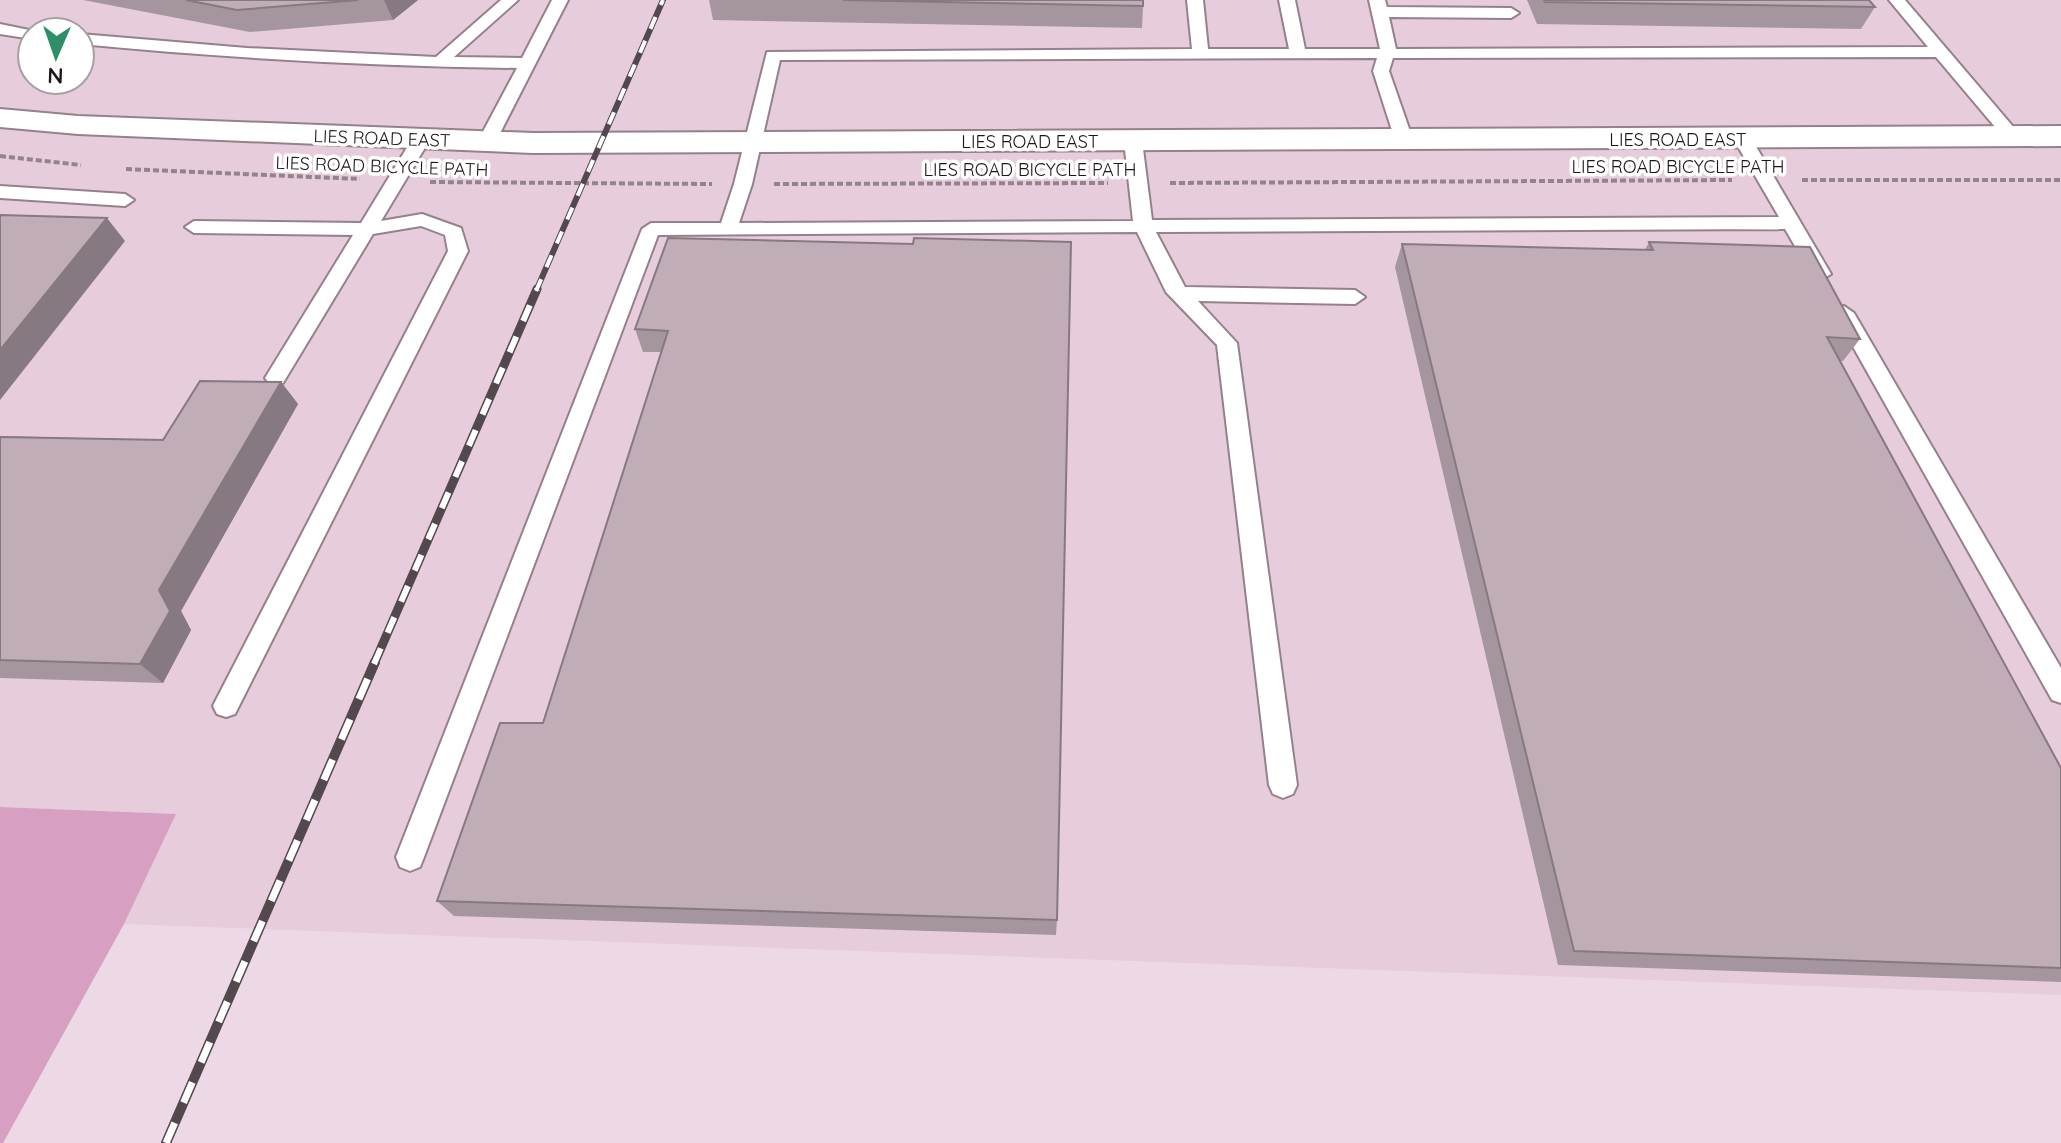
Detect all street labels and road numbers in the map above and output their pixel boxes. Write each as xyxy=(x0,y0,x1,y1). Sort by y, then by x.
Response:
street label: LIES ROAD EAST xyxy=(313,124,451,152)
street label: LIES ROAD EAST xyxy=(1609,128,1747,151)
street label: LIES ROAD EAST xyxy=(961,130,1099,153)
street label: LIES ROAD BICYCLE PATH xyxy=(275,151,489,181)
street label: LIES ROAD BICYCLE PATH xyxy=(1571,155,1785,178)
street label: LIES ROAD BICYCLE PATH xyxy=(923,158,1137,181)

